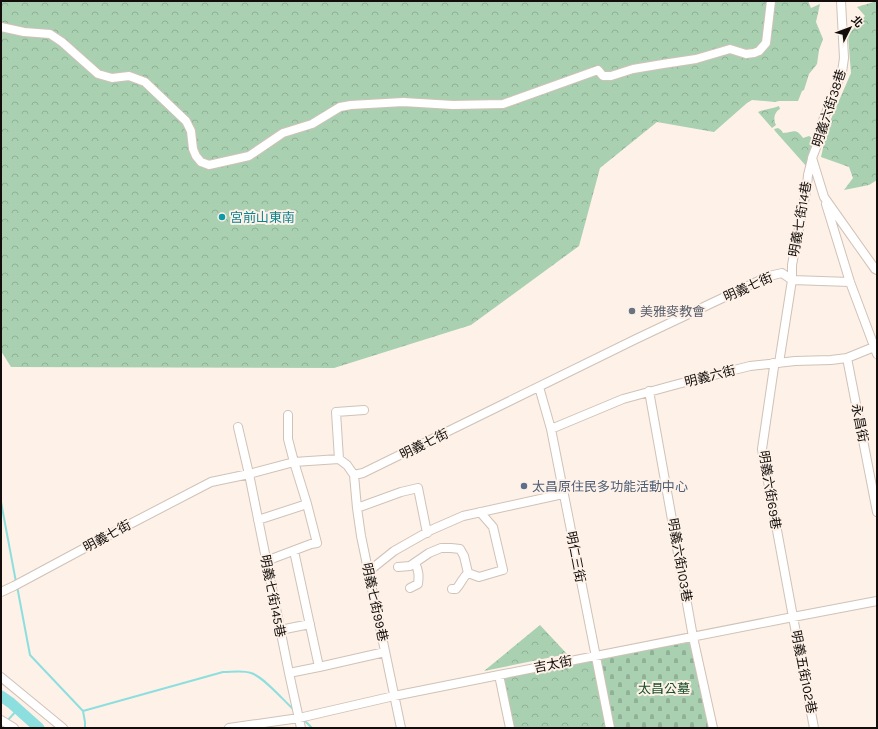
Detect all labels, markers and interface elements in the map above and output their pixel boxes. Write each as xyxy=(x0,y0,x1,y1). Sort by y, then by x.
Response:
north arrow xyxy=(830,8,870,48)
text: 北 xyxy=(849,13,866,30)
street label: 明義六街38巷 xyxy=(809,67,849,149)
street label: 明義七街14巷 xyxy=(786,180,814,258)
place label: 宮前山東南 xyxy=(230,210,295,225)
marker: 宮前山東南 xyxy=(217,212,227,222)
street label: 明義七街 xyxy=(721,270,775,304)
place label: 美雅麥教會 xyxy=(640,304,705,319)
marker: 美雅麥教會 xyxy=(627,306,637,316)
street label: 明義六街 xyxy=(683,362,737,390)
street label: 永昌街 xyxy=(849,402,871,444)
street label: 明義七街 xyxy=(397,426,451,462)
street label: 明義六街69巷 xyxy=(756,449,784,531)
place label: 太昌原住民多功能活動中心 xyxy=(532,479,688,494)
marker: 太昌原住民多功能活動中心 xyxy=(519,481,529,491)
street label: 明義七街 xyxy=(81,517,133,555)
street label: 明義六街103巷 xyxy=(665,517,695,603)
street label: 明仁三街 xyxy=(564,530,588,584)
street label: 明義七街145巷 xyxy=(258,553,288,639)
street label: 明義七街99巷 xyxy=(359,561,391,643)
street label: 明義五街102巷 xyxy=(789,629,819,715)
street label: 吉太街 xyxy=(532,653,574,675)
park label: 太昌公墓 xyxy=(638,681,690,696)

